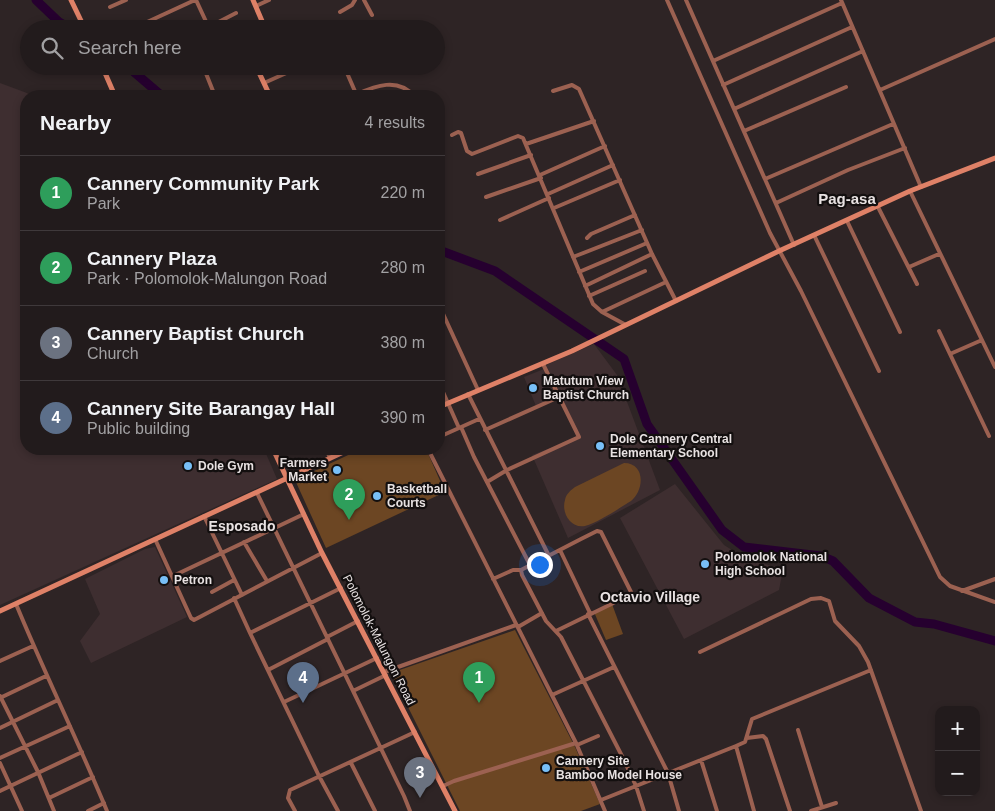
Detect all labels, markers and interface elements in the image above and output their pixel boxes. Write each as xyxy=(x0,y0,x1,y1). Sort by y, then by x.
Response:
search box xyxy=(20,20,445,75)
icon: search xyxy=(38,34,66,62)
text: Search here xyxy=(78,37,182,58)
text: Nearby xyxy=(40,111,111,134)
text: 4 results xyxy=(365,114,425,131)
text: Cannery Community Park xyxy=(87,173,319,194)
text: 1 xyxy=(52,184,60,201)
text: 220 m xyxy=(381,184,425,201)
district label: Pag-asa xyxy=(818,190,876,207)
text: Park xyxy=(87,195,120,212)
text: Cannery Plaza xyxy=(87,248,217,269)
text: 2 xyxy=(52,259,60,276)
text: 280 m xyxy=(381,259,425,276)
text: Park · Polomolok-Malungon Road xyxy=(87,270,327,287)
text: Cannery Baptist Church xyxy=(87,323,304,344)
text: 3 xyxy=(52,334,60,351)
text: 380 m xyxy=(381,334,425,351)
text: Church xyxy=(87,345,139,362)
place label: Matutum View Baptist Church xyxy=(543,374,629,402)
marker: Matutum View Baptist Church xyxy=(527,382,539,394)
text: Cannery Site Barangay Hall xyxy=(87,398,335,419)
text: 4 xyxy=(52,409,60,426)
text: 390 m xyxy=(381,409,425,426)
text: Public building xyxy=(87,420,190,437)
place label: Dole Cannery Central Elementary School xyxy=(610,432,732,460)
marker: Dole Cannery Central Elementary School xyxy=(594,440,606,452)
place label: Farmers Market xyxy=(280,456,327,484)
place label: Dole Gym xyxy=(198,459,254,473)
marker: Dole Gym xyxy=(182,460,194,472)
marker: Farmers Market xyxy=(331,464,343,476)
pin: 2 xyxy=(333,479,365,520)
place label: Basketball Courts xyxy=(387,482,447,510)
marker: Basketball Courts xyxy=(371,490,383,502)
district label: Esposado xyxy=(209,518,275,534)
place label: Polomolok National High School xyxy=(715,550,827,578)
your location xyxy=(527,552,553,578)
marker: Polomolok National High School xyxy=(699,558,711,570)
street label: Polomolok-Malungon Road xyxy=(340,572,418,708)
place label: Petron xyxy=(174,573,212,587)
marker: Petron xyxy=(158,574,170,586)
district label: Octavio Village xyxy=(600,589,700,605)
pin: 4 xyxy=(287,662,319,703)
pin: 1 xyxy=(463,662,495,703)
map controls xyxy=(935,706,980,796)
button: + xyxy=(935,706,980,751)
button: − xyxy=(935,751,980,796)
place label: Cannery Site Bamboo Model House xyxy=(556,754,682,782)
pin: 3 xyxy=(404,757,436,798)
marker: Cannery Site Bamboo Model House xyxy=(540,762,552,774)

